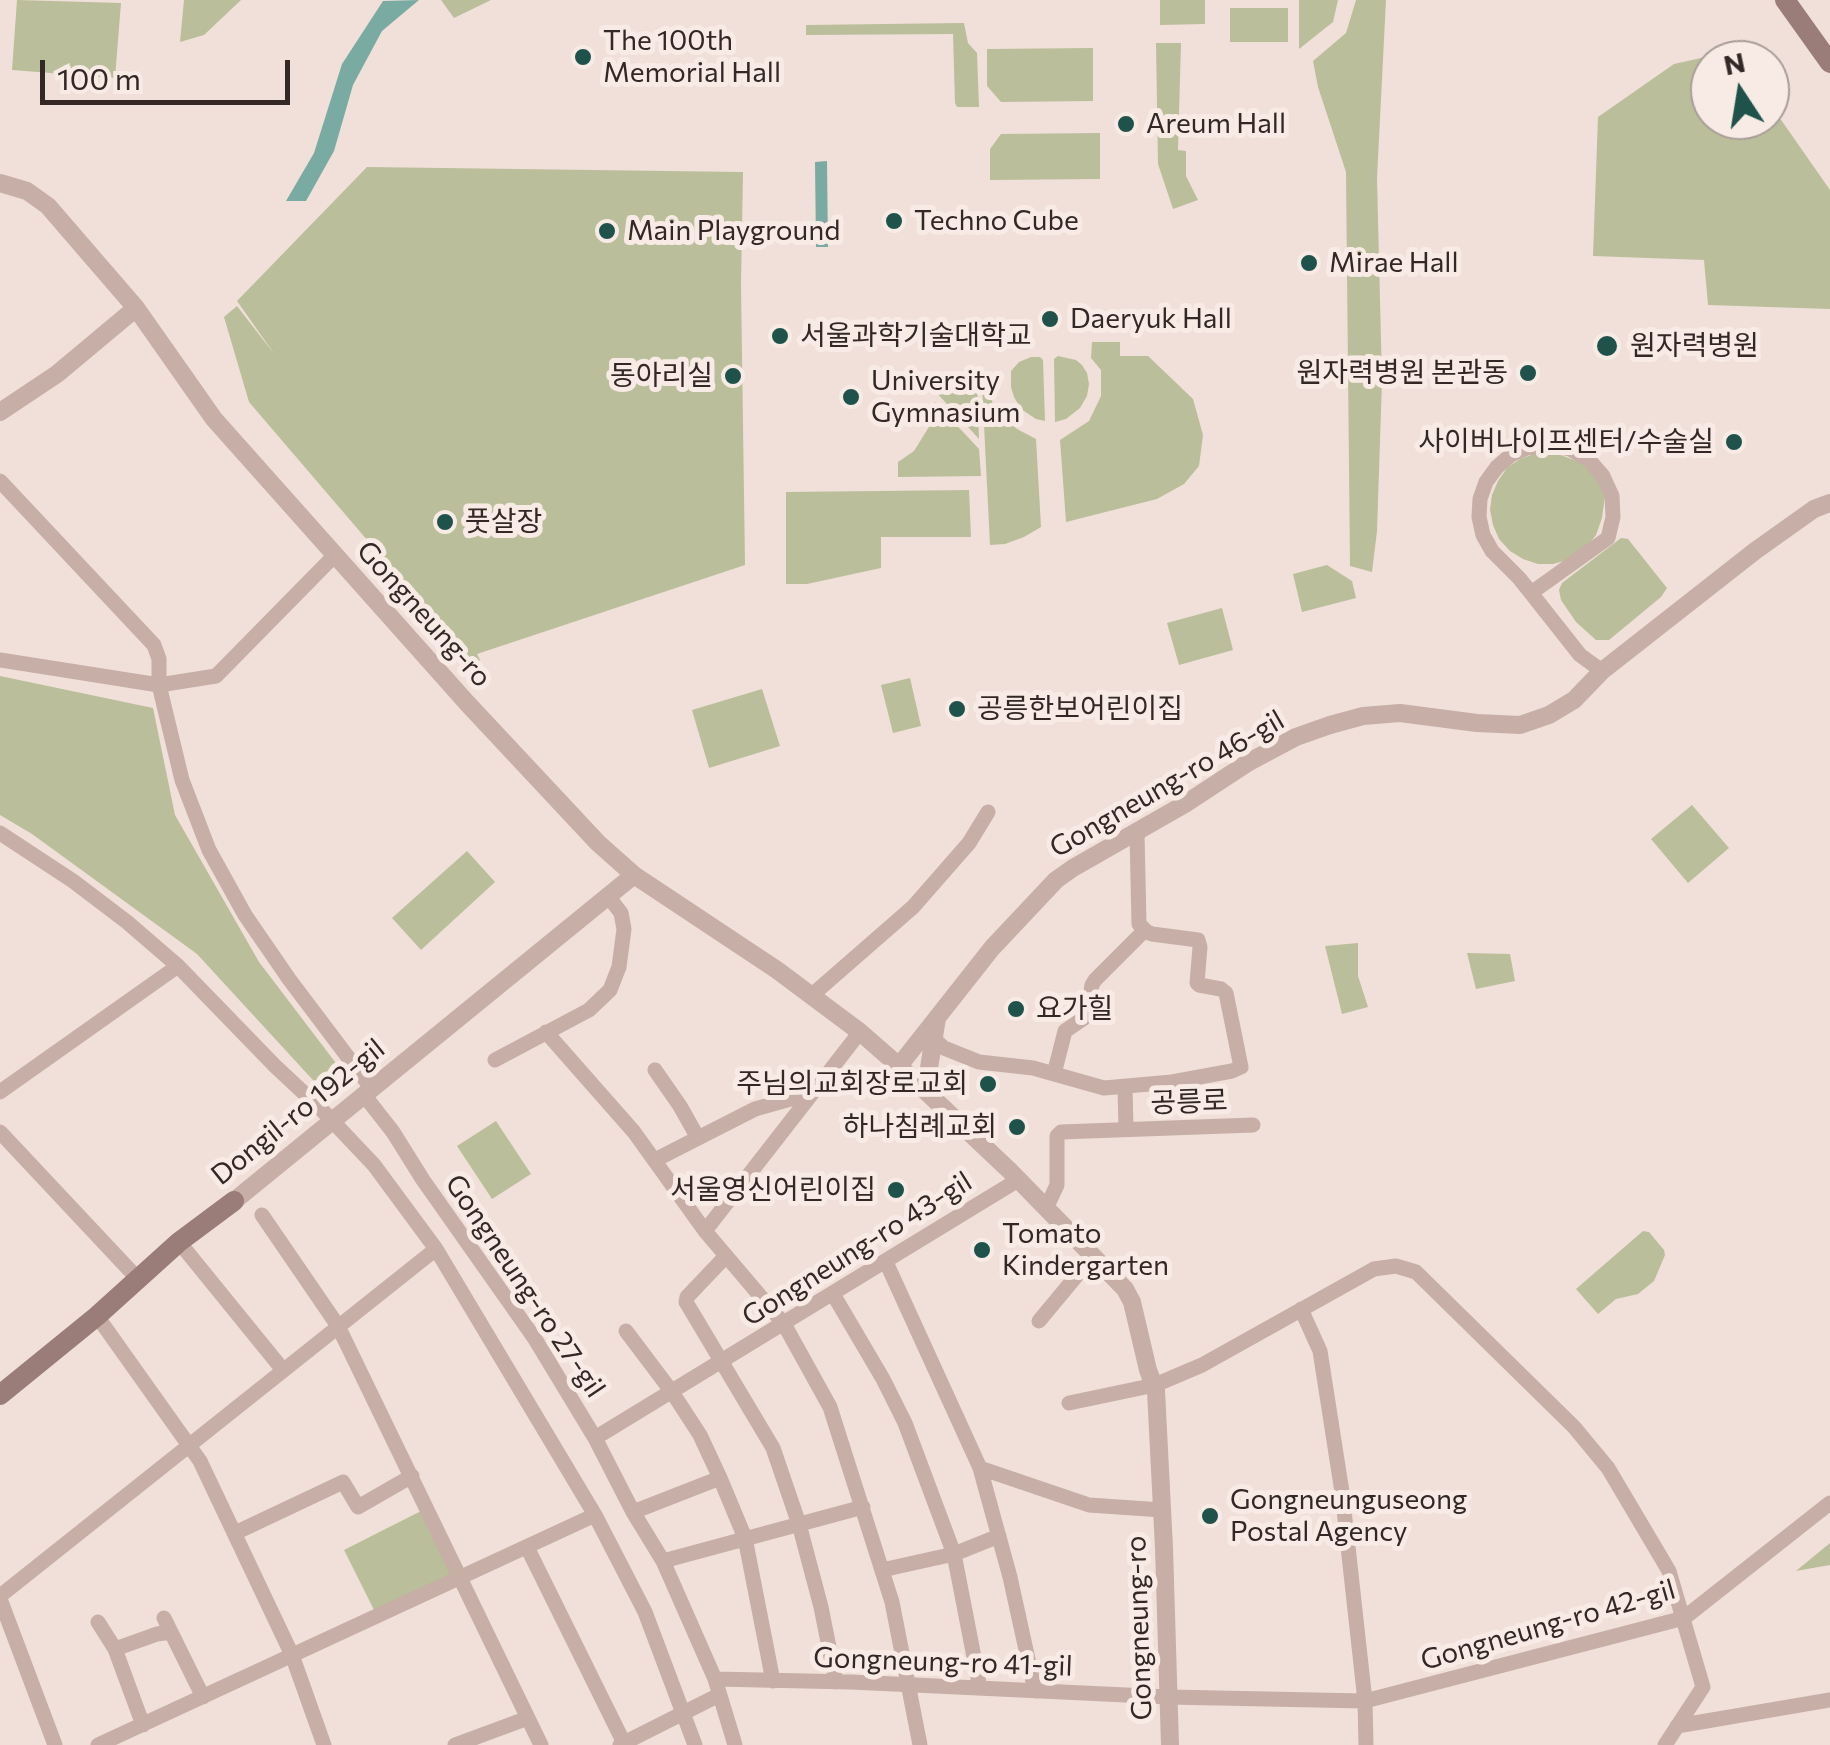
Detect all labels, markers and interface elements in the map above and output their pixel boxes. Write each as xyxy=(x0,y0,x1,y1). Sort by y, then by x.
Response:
place label: The 100th Memorial Hall xyxy=(603,24,781,90)
scale bar xyxy=(45,40,295,102)
north arrow xyxy=(1690,40,1790,140)
text: N xyxy=(1720,44,1748,81)
marker: The 100th Memorial Hall xyxy=(572,46,594,68)
text: 100 m xyxy=(57,59,141,96)
place label: Areum Hall xyxy=(1146,107,1286,141)
marker: Areum Hall xyxy=(1115,113,1137,135)
place label: Techno Cube xyxy=(914,204,1079,238)
marker: Techno Cube xyxy=(883,210,905,232)
place label: Main Playground xyxy=(627,214,840,248)
marker: Main Playground xyxy=(596,220,618,242)
place label: Mirae Hall xyxy=(1329,246,1459,280)
marker: Mirae Hall xyxy=(1298,252,1320,274)
place label: Daeryuk Hall xyxy=(1070,302,1232,336)
marker: Daeryuk Hall xyxy=(1039,308,1061,330)
place label: 서울과학기술대학교 xyxy=(800,319,1032,353)
marker: 서울과학기술대학교 xyxy=(769,325,791,347)
place label: 원자력병원 xyxy=(1630,329,1759,363)
marker: 원자력병원 xyxy=(1594,333,1620,359)
place label: 원자력병원 본관동 xyxy=(1297,356,1508,390)
place label: 동아리실 xyxy=(610,359,713,393)
marker: 원자력병원 본관동 xyxy=(1517,362,1539,384)
place label: University Gymnasium xyxy=(871,364,1020,430)
marker: 동아리실 xyxy=(722,365,744,387)
marker: University Gymnasium xyxy=(840,386,862,408)
place label: 사이버나이프센터/수술실 xyxy=(1418,425,1714,459)
marker: 사이버나이프센터/수술실 xyxy=(1723,431,1745,453)
place label: 풋살장 xyxy=(465,505,542,539)
marker: 풋살장 xyxy=(434,511,456,533)
street label: Gongneung-ro xyxy=(350,534,498,694)
place label: 공릉한보어린이집 xyxy=(977,692,1183,726)
marker: 공릉한보어린이집 xyxy=(946,698,968,720)
street label: Gongneung-ro 46-gil xyxy=(1044,703,1290,865)
place label: 요가힐 xyxy=(1036,992,1113,1026)
marker: 요가힐 xyxy=(1005,998,1027,1020)
street label: Dongil-ro 192-gil xyxy=(205,1032,391,1192)
place label: 주님의교회장로교회 xyxy=(736,1067,968,1101)
marker: 주님의교회장로교회 xyxy=(977,1073,999,1095)
street label: 공릉로 xyxy=(1150,1084,1228,1120)
place label: 하나침례교회 xyxy=(842,1110,997,1144)
marker: 하나침례교회 xyxy=(1006,1116,1028,1138)
street label: Gongneung-ro 43-gil xyxy=(736,1165,978,1333)
street label: Gongneung-ro 27-gil xyxy=(438,1168,612,1404)
place label: 서울영신어린이집 xyxy=(670,1173,876,1207)
marker: 서울영신어린이집 xyxy=(885,1179,907,1201)
place label: Tomato Kindergarten xyxy=(1002,1217,1169,1283)
marker: Tomato Kindergarten xyxy=(971,1239,993,1261)
place label: Gongneunguseong Postal Agency xyxy=(1230,1483,1467,1549)
marker: Gongneunguseong Postal Agency xyxy=(1199,1505,1221,1527)
street label: Gongneung-ro xyxy=(1119,1535,1159,1721)
street label: Gongneung-ro 42-gil xyxy=(1417,1573,1679,1677)
street label: Gongneung-ro 41-gil xyxy=(813,1641,1073,1683)

